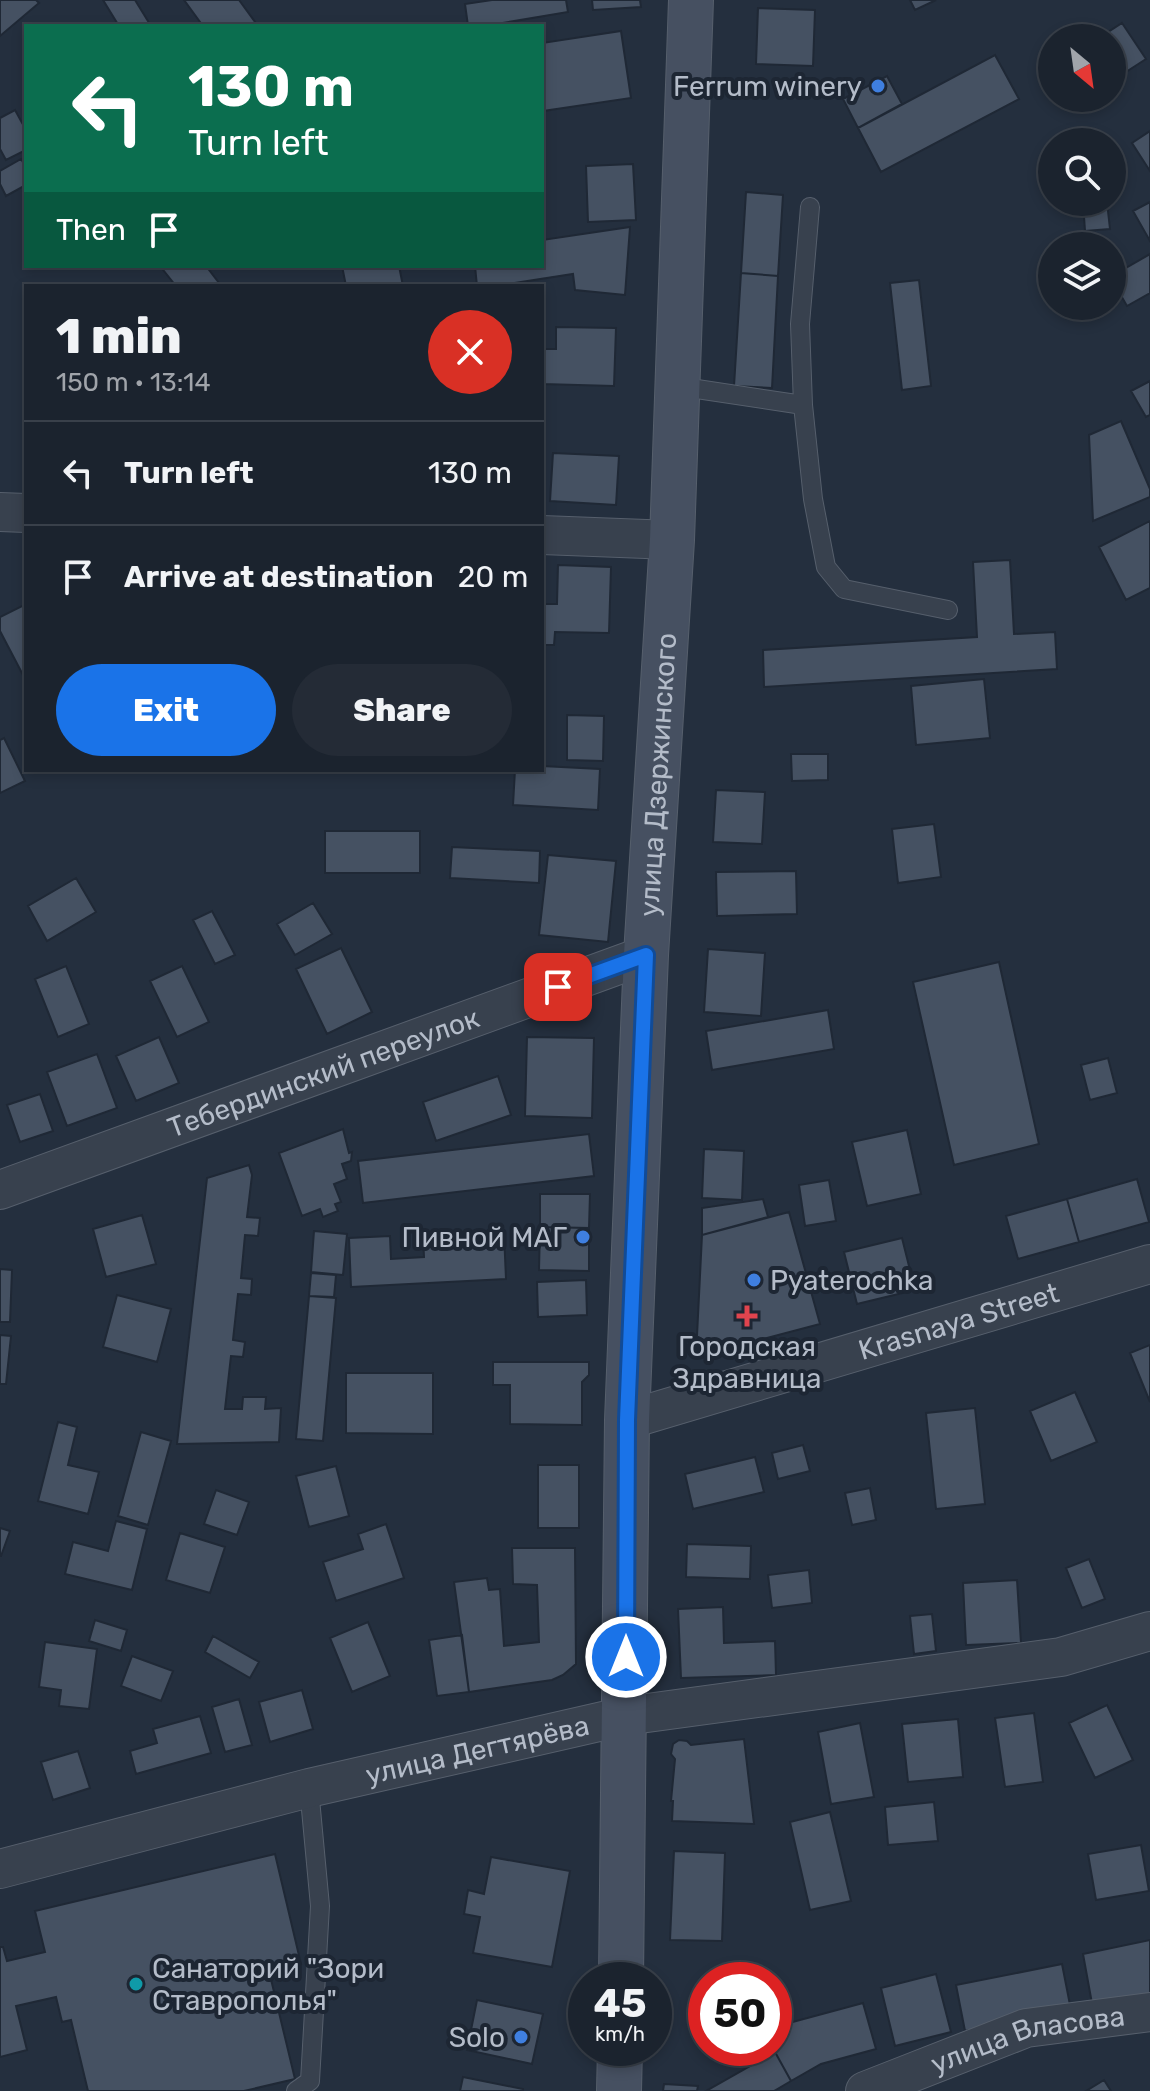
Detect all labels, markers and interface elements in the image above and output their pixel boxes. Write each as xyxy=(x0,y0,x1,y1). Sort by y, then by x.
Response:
north arrow xyxy=(1038,24,1126,112)
map controls xyxy=(1038,24,1126,320)
text: 130 m xyxy=(188,54,354,120)
icon: left xyxy=(56,56,160,160)
place label: Ferrum winery xyxy=(673,70,862,103)
marker: Ferrum winery xyxy=(869,77,887,95)
text: Turn left xyxy=(188,121,329,164)
button: search xyxy=(1038,128,1126,216)
icon: arrive xyxy=(142,208,186,252)
text: Then xyxy=(56,212,126,248)
button: layers xyxy=(1038,232,1126,320)
text: 1 min xyxy=(56,308,182,365)
button: close xyxy=(428,310,512,394)
text: 150 m · 13:14 xyxy=(56,367,211,398)
icon: left xyxy=(56,451,100,495)
text: Turn left xyxy=(124,455,254,491)
text: 130 m xyxy=(428,455,512,491)
icon: arrive xyxy=(56,555,100,599)
text: Arrive at destination xyxy=(124,559,434,595)
text: 20 m xyxy=(458,559,528,595)
street label: улица Дзержинского xyxy=(632,632,683,918)
button: Exit xyxy=(56,664,276,756)
button: Share xyxy=(292,664,512,756)
pin xyxy=(524,953,592,1021)
icon: arrive xyxy=(536,965,580,1009)
street label: Тебердинский переулок xyxy=(163,1001,484,1145)
place label: Пивной МАГ xyxy=(402,1221,567,1254)
marker: Пивной МАГ xyxy=(574,1228,592,1246)
place label: Pyaterochka xyxy=(770,1264,933,1297)
marker: Pyaterochka xyxy=(745,1271,763,1289)
street label: Krasnaya Street xyxy=(855,1276,1063,1367)
marker: Городская Здравница xyxy=(738,1307,756,1325)
place label: Городская Здравница xyxy=(673,1330,821,1395)
position arrow xyxy=(584,1615,668,1699)
street label: улица Дегтярёва xyxy=(362,1709,592,1792)
place label: Санаторий "Зори Ставрополья" xyxy=(152,1952,384,2017)
speed limit sign: 50 xyxy=(688,1962,792,2066)
marker: Санаторий "Зори Ставрополья" xyxy=(127,1975,145,1993)
text: 45 xyxy=(593,1980,647,2027)
street label: улица Власова xyxy=(926,1999,1127,2081)
place label: Solo xyxy=(449,2021,505,2054)
text: km/h xyxy=(595,2022,645,2046)
marker: Solo xyxy=(512,2028,530,2046)

